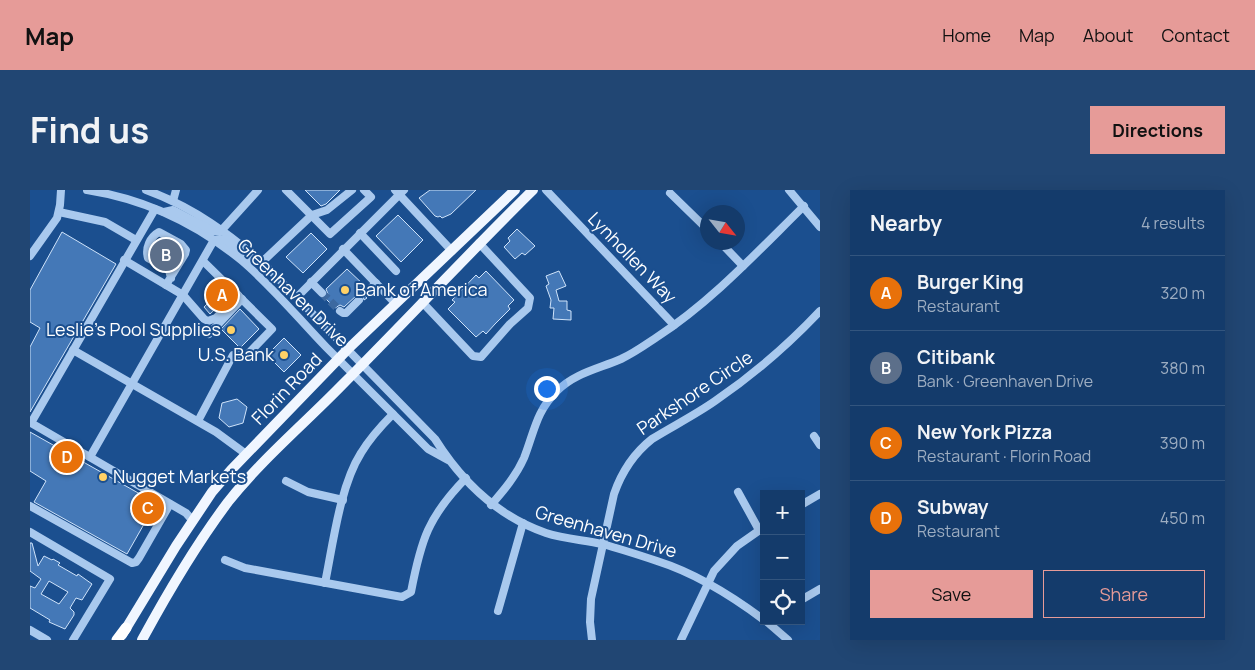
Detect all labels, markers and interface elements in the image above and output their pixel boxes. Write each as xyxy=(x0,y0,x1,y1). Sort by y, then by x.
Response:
text: Map xyxy=(25,19,74,52)
text: Home xyxy=(942,23,991,47)
text: Map xyxy=(1019,23,1055,47)
text: About xyxy=(1083,23,1133,47)
text: Contact xyxy=(1161,23,1230,47)
text: Find us xyxy=(30,106,149,154)
button: Directions xyxy=(1090,106,1225,154)
north arrow xyxy=(700,205,745,250)
street label: Lynhollen Way xyxy=(583,207,683,308)
text: Nearby xyxy=(870,209,942,237)
text: 4 results xyxy=(1141,212,1205,234)
street label: Greenhaven Drive xyxy=(233,233,355,352)
pin: B xyxy=(150,236,182,274)
text: Burger King xyxy=(917,269,1024,295)
pin: A xyxy=(206,276,238,314)
place label: Bank of America xyxy=(355,277,488,301)
text: A xyxy=(881,282,891,304)
text: 320 m xyxy=(1161,282,1205,304)
marker: Bank of America xyxy=(339,284,351,296)
text: Restaurant xyxy=(917,295,1000,317)
place label: Leslie's Pool Supplies xyxy=(46,317,221,341)
marker: Leslie's Pool Supplies xyxy=(225,324,237,336)
place label: U.S. Bank xyxy=(198,342,275,366)
text: Citibank xyxy=(917,344,995,370)
street label: Parkshore Circle xyxy=(632,345,757,440)
street label: Florin Road xyxy=(246,347,327,430)
marker: U.S. Bank xyxy=(278,349,290,361)
text: B xyxy=(881,357,891,379)
text: 380 m xyxy=(1160,357,1205,379)
text: Bank · Greenhaven Drive xyxy=(917,370,1093,392)
your location xyxy=(534,376,560,402)
text: New York Pizza xyxy=(917,419,1052,445)
text: C xyxy=(880,432,892,454)
text: 390 m xyxy=(1160,432,1205,454)
pin: D xyxy=(51,438,83,476)
text: Restaurant · Florin Road xyxy=(917,445,1091,467)
place label: Nugget Markets xyxy=(113,464,246,488)
marker: Nugget Markets xyxy=(97,471,109,483)
pin: C xyxy=(132,489,164,527)
map controls xyxy=(760,490,805,625)
button: + xyxy=(760,490,805,535)
text: Subway xyxy=(917,494,988,520)
street label: Greenhaven Drive xyxy=(533,499,680,563)
text: D xyxy=(880,507,892,529)
text: 450 m xyxy=(1160,507,1205,529)
text: Restaurant xyxy=(917,520,1000,542)
button: − xyxy=(760,535,805,580)
button: Save xyxy=(870,570,1033,618)
button: Share xyxy=(1043,570,1205,618)
button: locate xyxy=(760,580,805,625)

